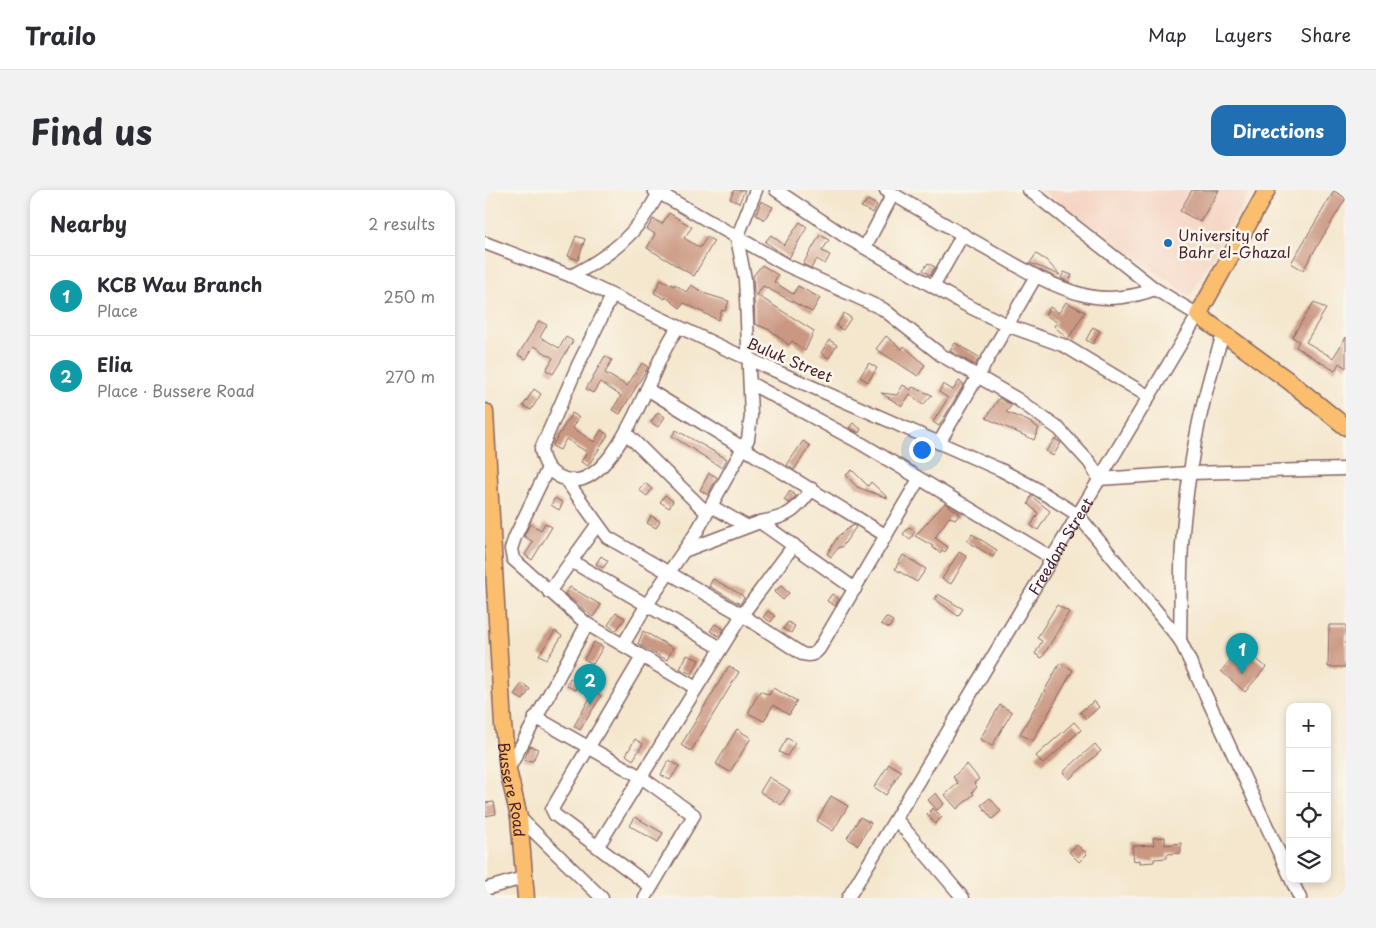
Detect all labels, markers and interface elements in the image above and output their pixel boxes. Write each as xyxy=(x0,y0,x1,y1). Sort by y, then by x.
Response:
text: Trailo xyxy=(25,17,96,53)
text: Map xyxy=(1148,21,1187,48)
text: Layers xyxy=(1215,21,1272,48)
text: Share xyxy=(1300,21,1351,48)
text: Find us xyxy=(30,104,152,157)
button: Directions xyxy=(1211,105,1346,156)
text: Nearby xyxy=(50,207,127,239)
text: 2 results xyxy=(368,211,435,235)
place label: University of Bahr el-Ghazal xyxy=(1178,223,1291,263)
marker: University of Bahr el-Ghazal xyxy=(1162,237,1174,249)
text: KCB Wau Branch xyxy=(97,270,262,298)
text: 1 xyxy=(62,284,70,308)
text: 250 m xyxy=(384,284,435,308)
text: Place xyxy=(97,298,138,322)
street label: Buluk Street xyxy=(744,331,836,387)
text: Elia xyxy=(97,350,133,378)
text: 2 xyxy=(60,364,72,388)
text: 270 m xyxy=(385,364,435,388)
text: Place · Bussere Road xyxy=(97,378,255,402)
your location xyxy=(909,437,935,463)
street label: Freedom Street xyxy=(1021,492,1098,599)
pin: 1 xyxy=(1226,633,1258,674)
pin: 2 xyxy=(574,664,606,705)
map controls xyxy=(1286,703,1331,883)
button: + xyxy=(1286,703,1331,748)
street label: Bussere Road xyxy=(493,741,532,838)
button: − xyxy=(1286,748,1331,793)
button: locate xyxy=(1286,793,1331,838)
button: layers xyxy=(1286,838,1331,883)

